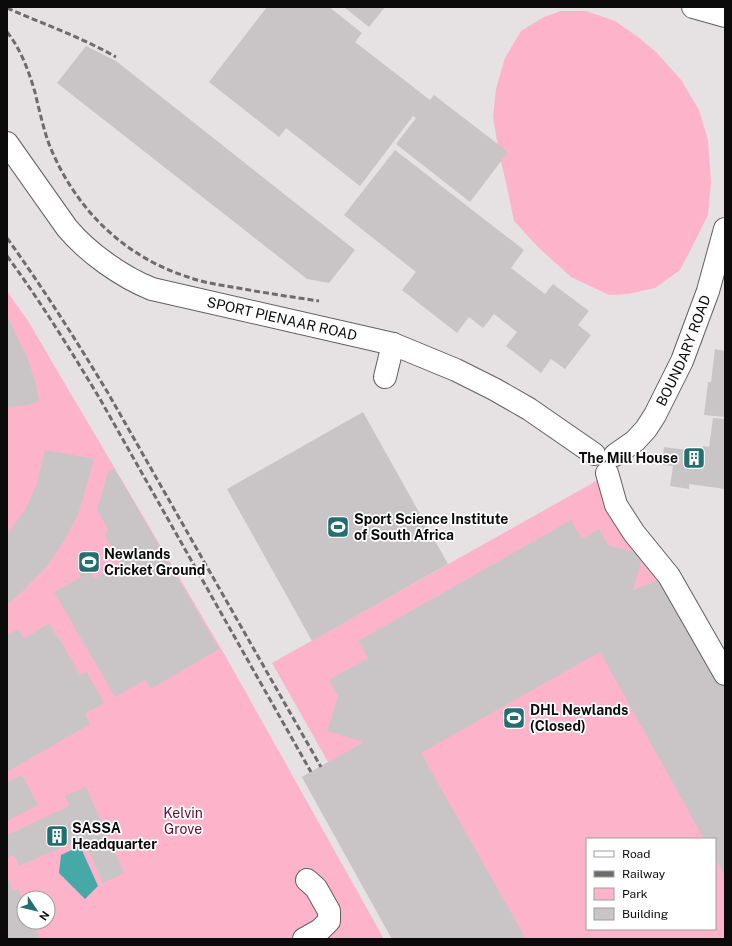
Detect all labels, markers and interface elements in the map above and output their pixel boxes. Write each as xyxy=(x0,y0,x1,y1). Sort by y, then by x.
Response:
street label: BOUNDARY ROAD xyxy=(653,293,714,409)
street label: SPORT PIENAAR ROAD xyxy=(205,294,359,344)
building icon: The Mill House xyxy=(681,445,707,471)
place label: The Mill House xyxy=(579,450,678,466)
place label: Sport Science Institute of South Africa xyxy=(354,511,508,543)
sports icon: Sport Science Institute of South Africa xyxy=(325,514,351,540)
place label: Newlands Cricket Ground xyxy=(104,546,205,578)
sports icon: Newlands Cricket Ground xyxy=(76,549,102,575)
place label: DHL Newlands (Closed) xyxy=(530,702,628,734)
sports icon: DHL Newlands (Closed) xyxy=(501,705,527,731)
park label: Kelvin Grove xyxy=(163,805,203,837)
place label: SASSA Headquarter xyxy=(72,820,157,852)
building icon: SASSA Headquarter xyxy=(44,823,70,849)
legend xyxy=(586,838,716,930)
text: Road xyxy=(622,847,650,861)
text: Railway xyxy=(622,867,666,881)
text: Park xyxy=(622,887,648,901)
north arrow xyxy=(16,890,56,930)
text: Building xyxy=(622,907,668,921)
text: N xyxy=(37,909,52,923)

